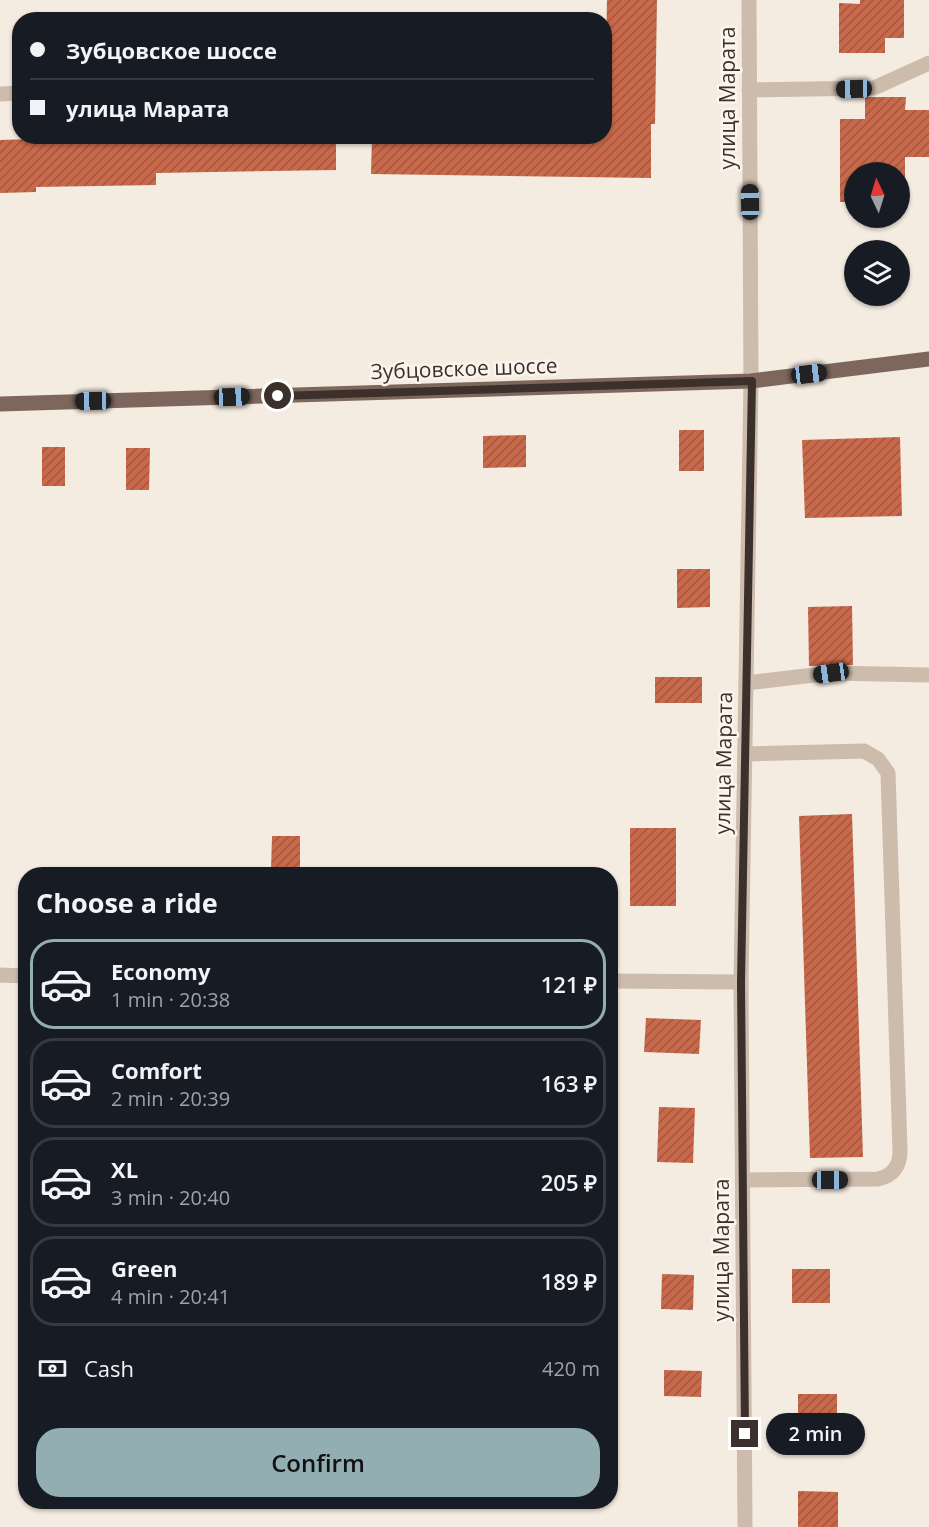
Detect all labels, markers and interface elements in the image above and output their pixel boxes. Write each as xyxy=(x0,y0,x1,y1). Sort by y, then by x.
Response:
street label: улица Марата xyxy=(713,27,741,169)
text: Зубцовское шоссе xyxy=(66,35,277,65)
car xyxy=(836,80,872,98)
text: улица Марата xyxy=(66,93,229,123)
north arrow xyxy=(844,162,910,228)
map controls xyxy=(844,162,910,306)
car xyxy=(741,184,759,220)
button: layers xyxy=(844,240,910,306)
street label: Зубцовское шоссе xyxy=(370,351,558,385)
car xyxy=(790,363,828,385)
route start xyxy=(264,382,291,409)
car xyxy=(214,387,250,407)
car xyxy=(75,392,111,410)
car xyxy=(812,662,850,684)
street label: улица Марата xyxy=(708,691,738,835)
text: Choose a ride xyxy=(36,884,218,921)
text: Economy xyxy=(111,956,210,986)
icon: car xyxy=(39,957,93,1011)
text: 121 ₽ xyxy=(541,969,597,999)
text: 1 min · 20:38 xyxy=(111,986,230,1013)
text: Comfort xyxy=(111,1055,202,1085)
icon: car xyxy=(39,1056,93,1110)
text: 163 ₽ xyxy=(541,1068,597,1098)
text: 2 min · 20:39 xyxy=(111,1085,230,1112)
text: XL xyxy=(111,1154,138,1184)
icon: car xyxy=(39,1155,93,1209)
text: 205 ₽ xyxy=(541,1167,597,1197)
car xyxy=(812,1171,848,1189)
street label: улица Марата xyxy=(707,1179,735,1321)
text: 3 min · 20:40 xyxy=(111,1184,230,1211)
text: Green xyxy=(111,1253,177,1283)
icon: car xyxy=(39,1254,93,1308)
text: 189 ₽ xyxy=(541,1266,597,1296)
text: 4 min · 20:41 xyxy=(111,1283,230,1310)
icon: cash xyxy=(36,1352,69,1385)
text: Cash xyxy=(84,1353,134,1383)
text: 420 m xyxy=(542,1355,600,1382)
callout: 2 min xyxy=(766,1413,865,1455)
route end xyxy=(731,1420,758,1447)
text: 2 min xyxy=(789,1420,843,1447)
button: Confirm xyxy=(36,1428,600,1497)

